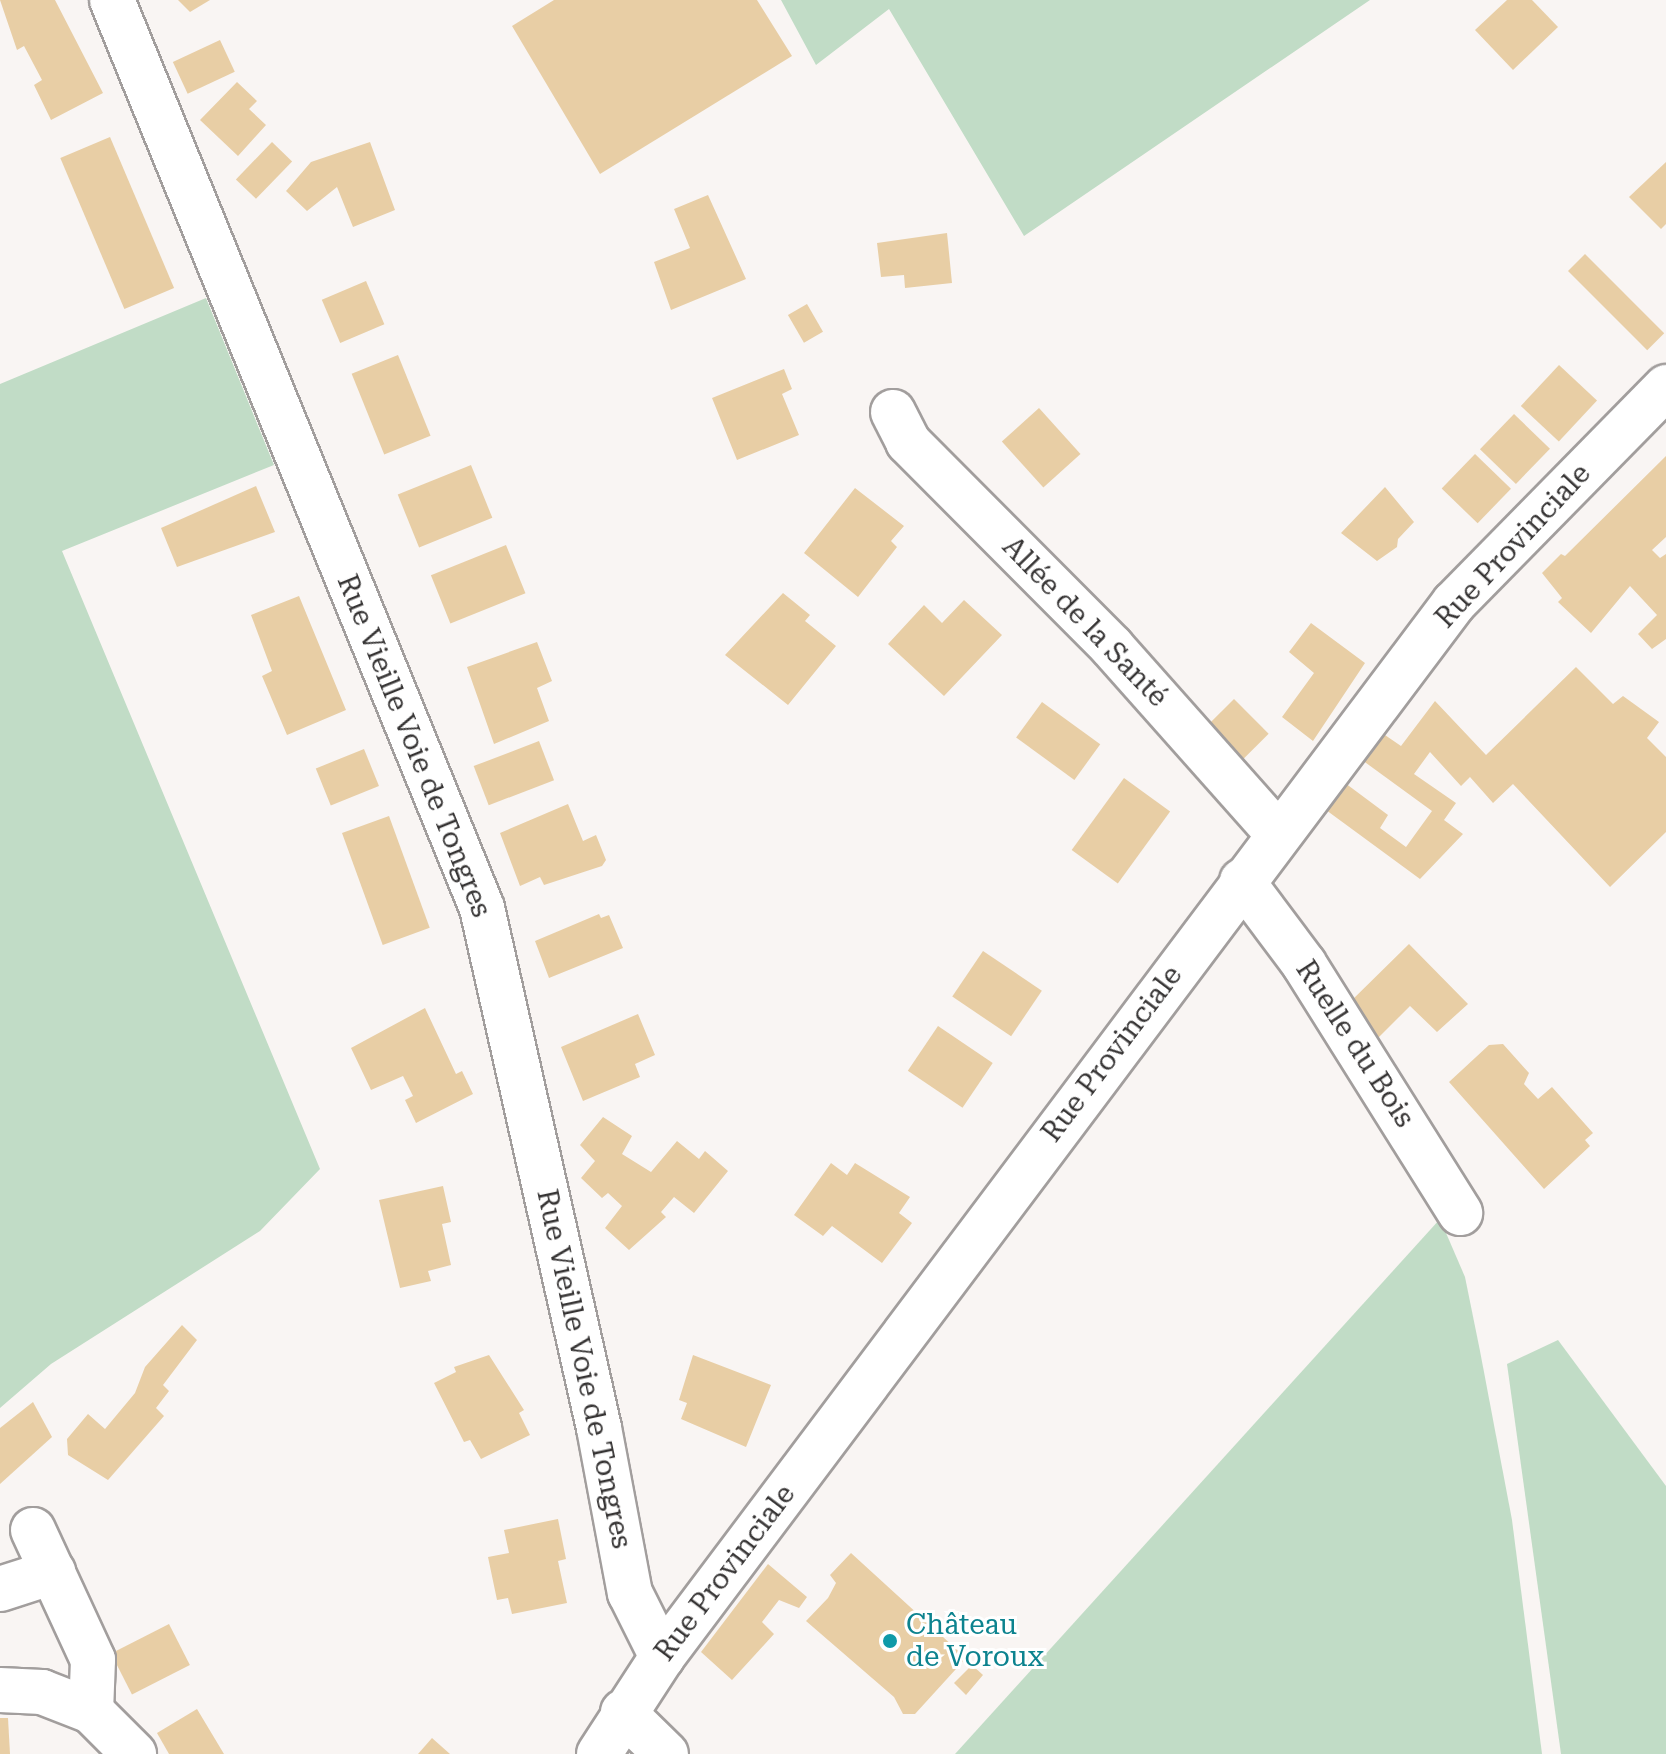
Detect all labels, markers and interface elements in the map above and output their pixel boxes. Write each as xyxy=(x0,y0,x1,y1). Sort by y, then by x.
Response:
street label: Rue Provinciale xyxy=(1429,457,1597,635)
street label: Allée de la Santé xyxy=(995,530,1175,714)
street label: Rue Vieille Voie de Tongres xyxy=(330,570,498,922)
street label: Ruelle du Bois xyxy=(1289,954,1421,1134)
street label: Rue Provinciale xyxy=(1035,959,1189,1149)
street label: Rue Vieille Voie de Tongres xyxy=(529,1186,639,1552)
street label: Rue Provinciale xyxy=(648,1478,802,1668)
place label: Château de Voroux xyxy=(906,1608,1044,1674)
marker: Château de Voroux xyxy=(881,1632,899,1650)

